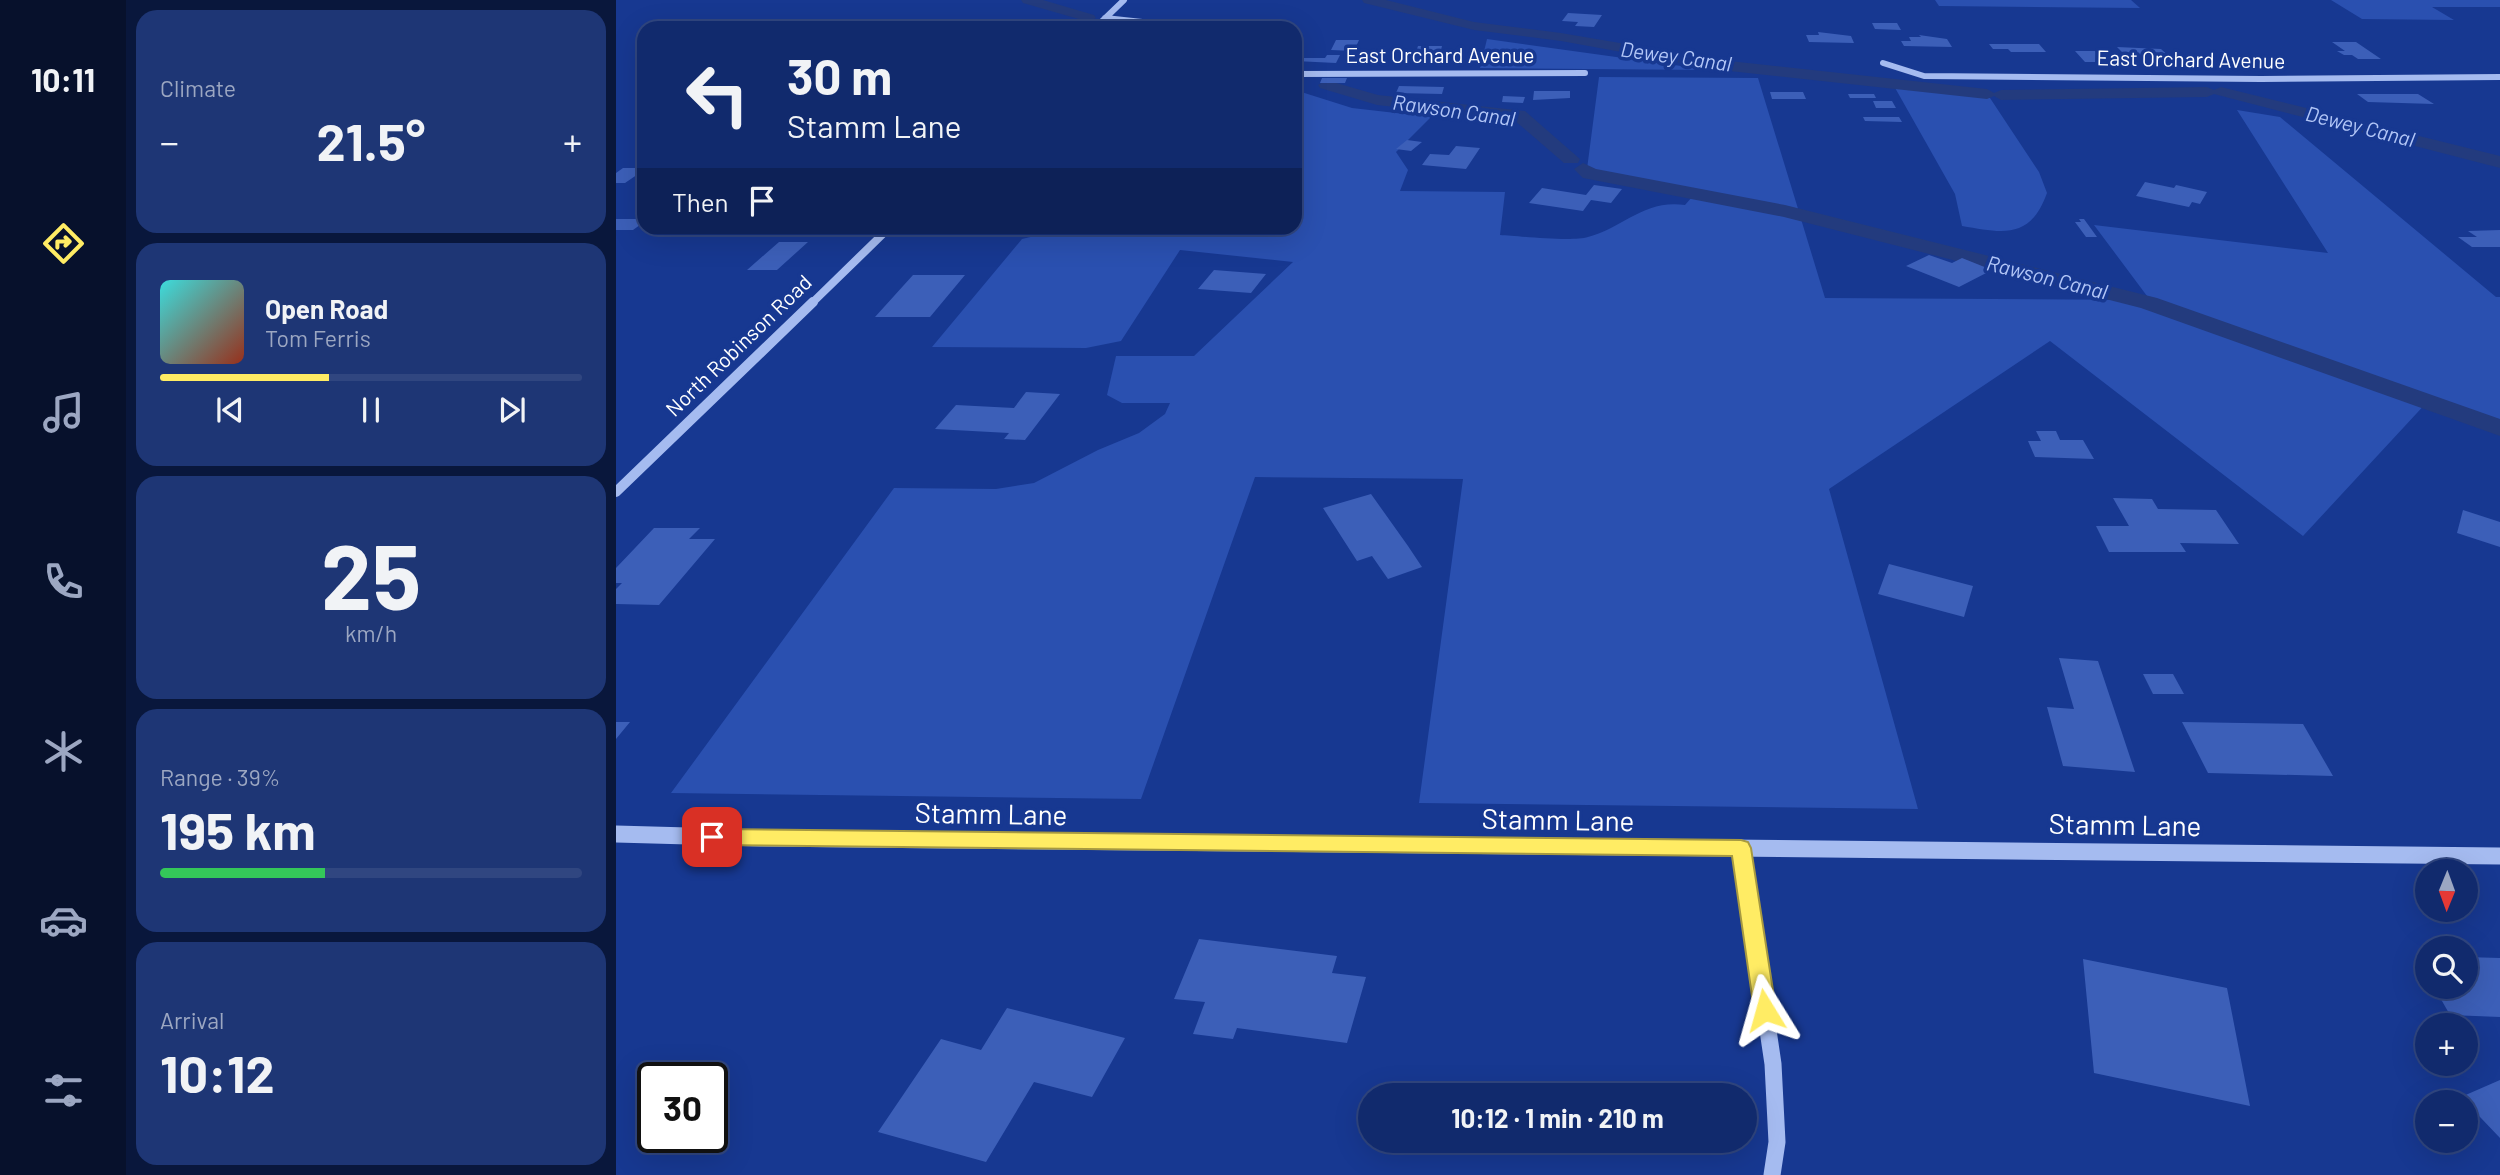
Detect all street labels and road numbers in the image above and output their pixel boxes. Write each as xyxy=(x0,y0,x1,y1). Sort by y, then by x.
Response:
street label: East Orchard Avenue xyxy=(1346,42,1534,67)
street label: East Orchard Avenue xyxy=(2096,44,2286,73)
street label: North Robinson Road xyxy=(660,269,816,421)
street label: Stamm Lane xyxy=(914,795,1068,831)
street label: Stamm Lane xyxy=(1481,801,1635,837)
street label: Stamm Lane xyxy=(2048,806,2202,842)

